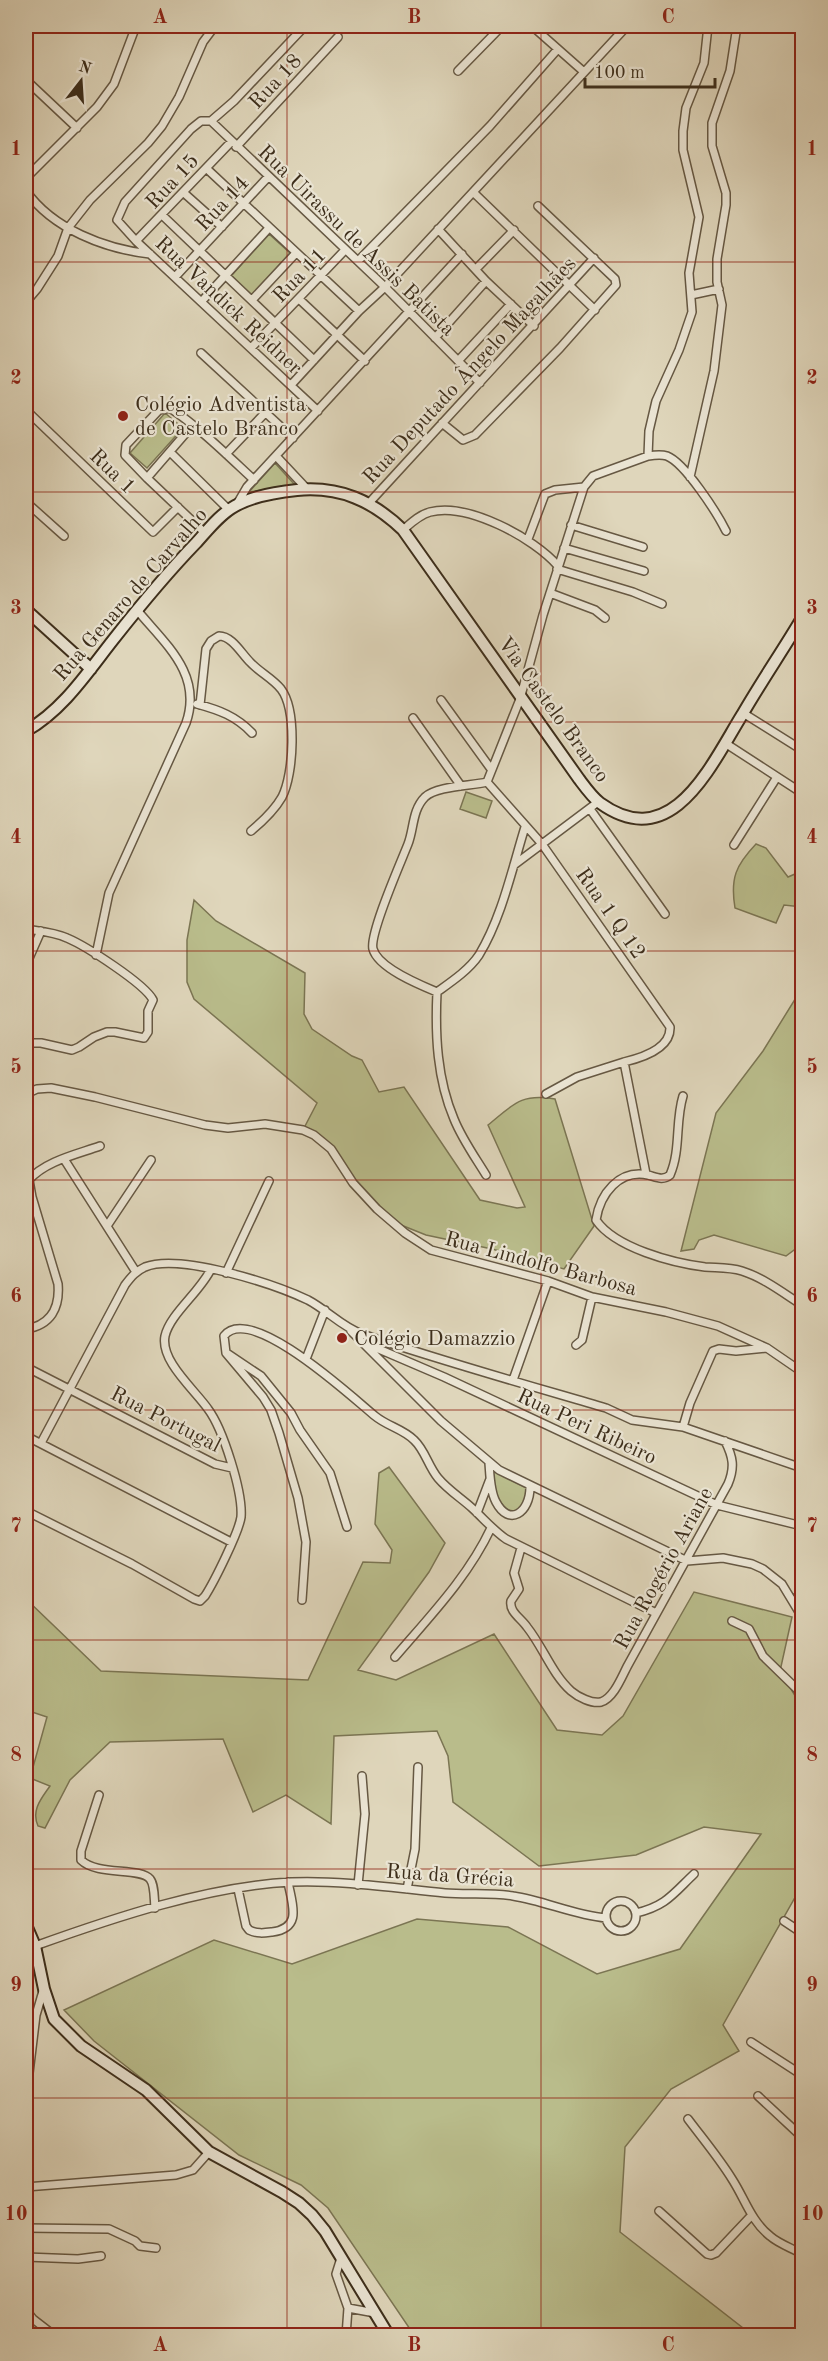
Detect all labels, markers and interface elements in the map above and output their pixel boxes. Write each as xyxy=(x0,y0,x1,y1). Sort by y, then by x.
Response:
text: A xyxy=(152,8,168,28)
text: B xyxy=(407,8,421,28)
text: C xyxy=(661,8,675,28)
street label: Rua 18 xyxy=(246,50,307,114)
north arrow xyxy=(51,51,111,111)
scale bar xyxy=(585,51,716,89)
text: N xyxy=(77,59,94,78)
text: 100 m xyxy=(594,64,645,82)
text: 1 xyxy=(10,140,22,160)
text: 1 xyxy=(806,140,818,160)
street label: Rua Uirassu de Assis Batista xyxy=(253,141,459,341)
street label: Rua 15 xyxy=(143,150,204,214)
street label: Rua 14 xyxy=(193,172,254,236)
street label: Rua Vandick Reidner xyxy=(151,233,306,380)
street label: Rua 11 xyxy=(269,245,331,307)
street label: Rua Deputado Ângelo Magalhães xyxy=(357,251,581,489)
text: 2 xyxy=(10,369,22,389)
text: 2 xyxy=(806,369,818,389)
place label: Colégio Adventista de Castelo Branco xyxy=(135,395,306,440)
marker: Colégio Adventista de Castelo Branco xyxy=(116,409,130,423)
street label: Rua 1 xyxy=(85,446,139,499)
street label: Rua Genaro de Carvalho xyxy=(50,504,212,686)
text: 3 xyxy=(10,599,22,619)
text: 3 xyxy=(806,599,818,619)
street label: Via Castelo Branco xyxy=(493,633,612,786)
text: 4 xyxy=(10,828,22,848)
text: 4 xyxy=(806,828,818,848)
street label: Rua 1 Q 12 xyxy=(571,865,649,963)
text: 5 xyxy=(10,1057,22,1078)
text: 5 xyxy=(806,1057,818,1078)
street label: Rua Lindolfo Barbosa xyxy=(442,1229,639,1300)
text: 6 xyxy=(10,1287,22,1307)
text: 6 xyxy=(806,1287,818,1307)
place label: Colégio Damazzio xyxy=(354,1329,516,1350)
marker: Colégio Damazzio xyxy=(335,1331,349,1345)
street label: Rua Portugal xyxy=(107,1384,224,1457)
street label: Rua Peri Ribeiro xyxy=(513,1386,659,1469)
street label: Rua Rogério Ariane xyxy=(611,1484,717,1653)
text: 7 xyxy=(10,1517,22,1537)
text: 7 xyxy=(806,1517,818,1537)
text: 8 xyxy=(10,1746,22,1766)
text: 8 xyxy=(806,1746,818,1766)
street label: Rua da Grécia xyxy=(385,1862,515,1891)
text: 9 xyxy=(10,1976,22,1996)
text: 9 xyxy=(806,1976,818,1996)
text: 10 xyxy=(4,2205,28,2225)
text: 10 xyxy=(800,2205,824,2225)
text: A xyxy=(152,2336,168,2356)
text: B xyxy=(407,2336,421,2356)
text: C xyxy=(661,2336,675,2356)

